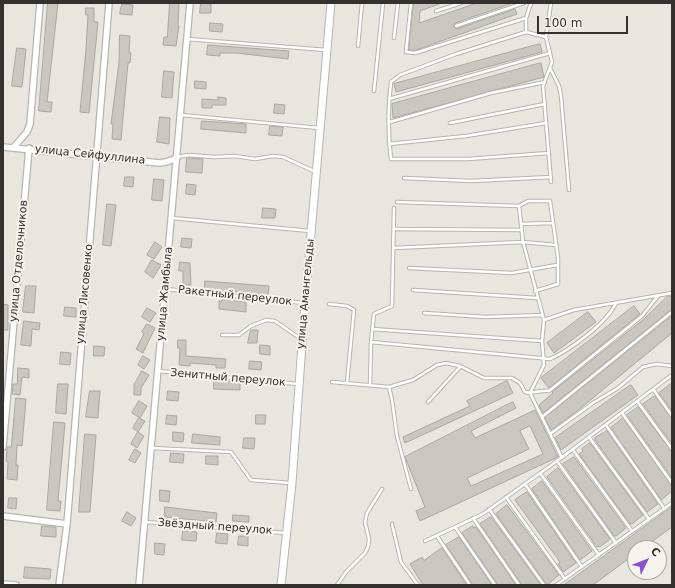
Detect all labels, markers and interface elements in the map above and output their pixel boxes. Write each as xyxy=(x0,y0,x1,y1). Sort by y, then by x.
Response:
scale bar xyxy=(539,8,630,34)
text: 100 m xyxy=(544,16,582,30)
street label: улица Сейфуллина xyxy=(34,143,146,167)
street label: улица Отделочников xyxy=(7,200,31,322)
street label: улица Амангельды xyxy=(295,238,317,350)
street label: улица Лисовенко xyxy=(74,243,96,345)
street label: улица Жамбыла xyxy=(154,246,176,342)
street label: Ракетный переулок xyxy=(177,283,293,309)
street label: Зенитный переулок xyxy=(170,366,286,390)
street label: Звёздный переулок xyxy=(157,516,273,538)
north arrow xyxy=(627,540,667,580)
text: С xyxy=(648,545,663,560)

